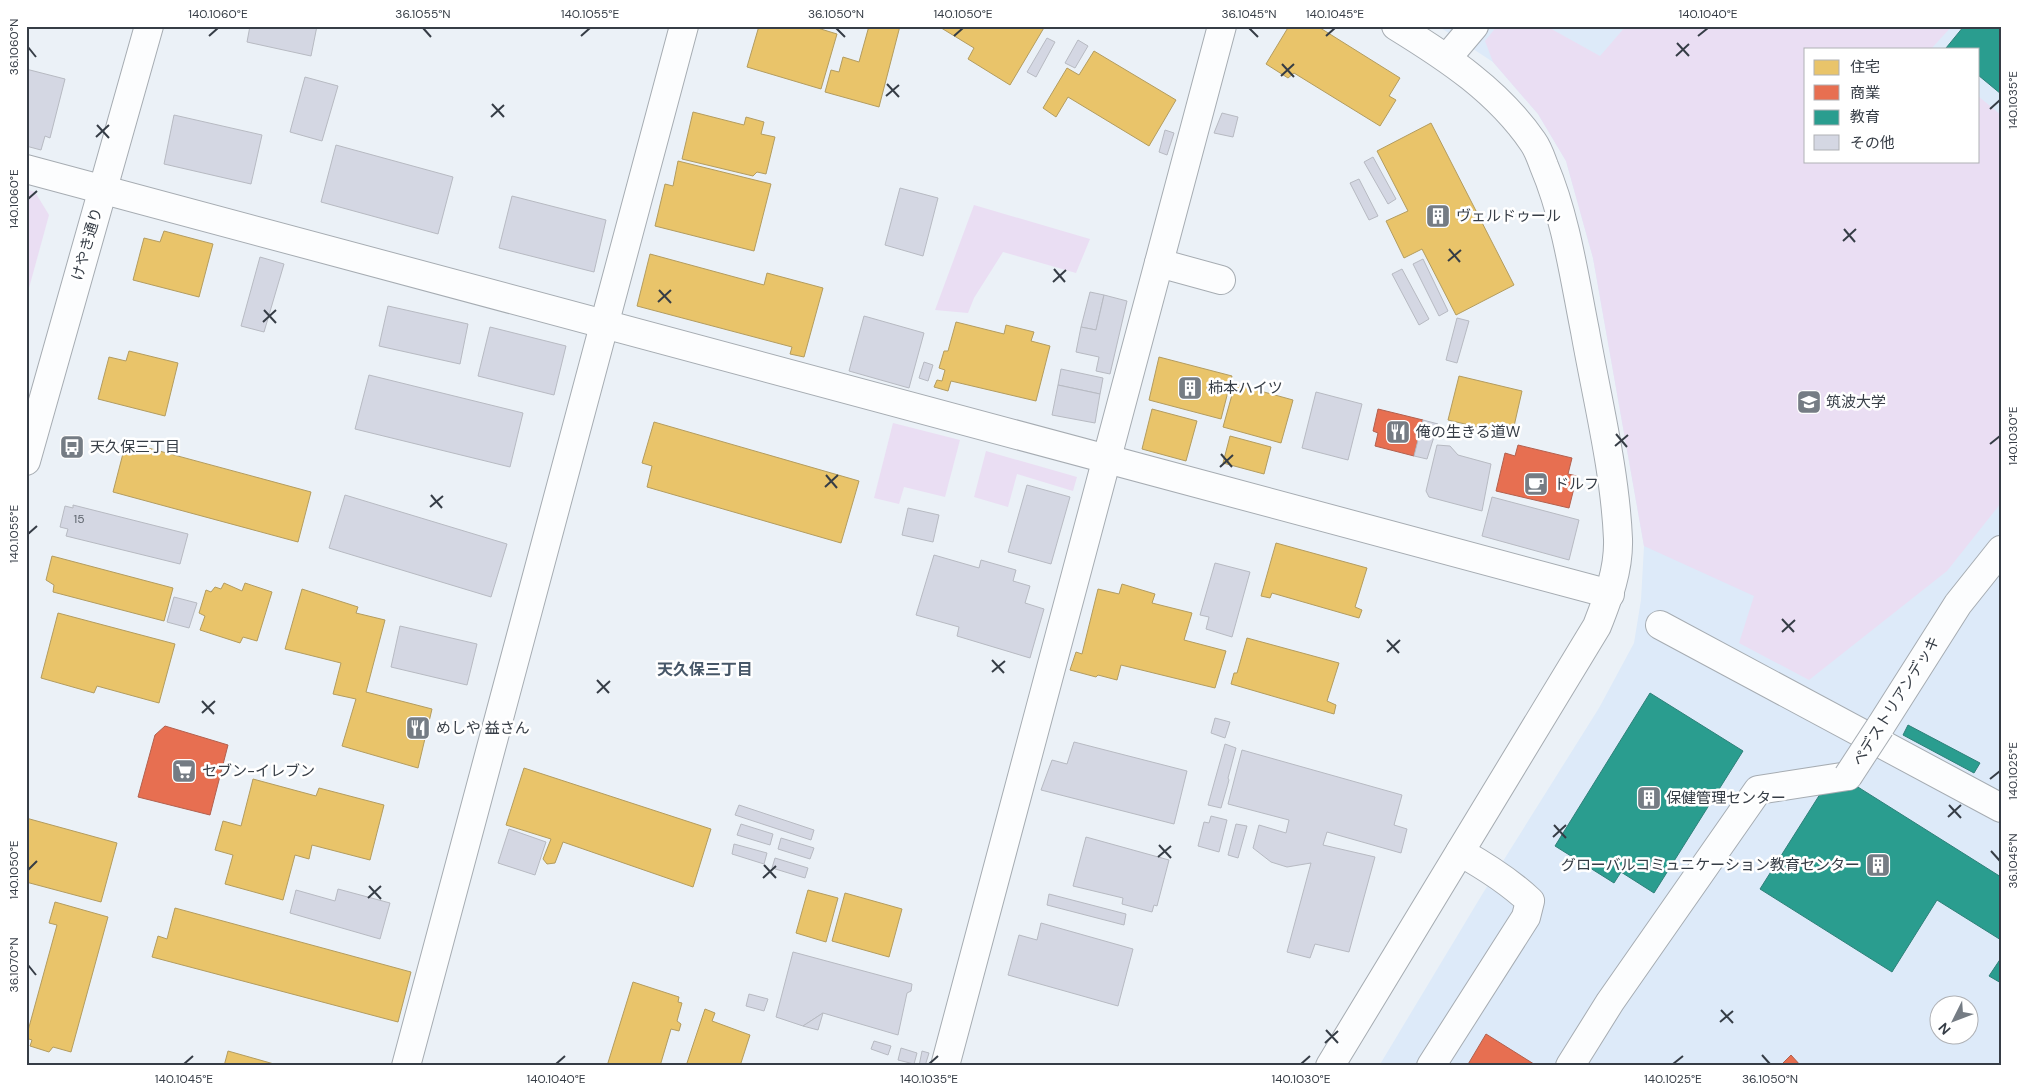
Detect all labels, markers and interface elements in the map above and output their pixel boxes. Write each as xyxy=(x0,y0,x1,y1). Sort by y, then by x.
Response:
text: 140.1060°E xyxy=(188,6,248,22)
text: 36.1055°N xyxy=(395,6,451,22)
text: 140.1055°E xyxy=(561,6,619,22)
text: 36.1050°N xyxy=(808,6,864,22)
text: 140.1050°E xyxy=(933,6,993,22)
text: 36.1045°N xyxy=(1221,6,1277,22)
text: 140.1045°E xyxy=(1306,6,1364,22)
text: 140.1040°E xyxy=(1678,6,1738,22)
text: 36.1060°N xyxy=(6,19,22,75)
legend xyxy=(1804,48,1980,162)
text: 住宅 xyxy=(1850,57,1880,77)
text: 140.1035°E xyxy=(2005,71,2021,129)
text: 商業 xyxy=(1850,83,1880,103)
text: 教育 xyxy=(1850,107,1880,127)
text: その他 xyxy=(1850,133,1895,153)
text: 140.1060°E xyxy=(6,169,22,229)
building icon: ヴェルドゥール xyxy=(1425,203,1451,229)
street label: けやき通り xyxy=(67,205,107,283)
place label: ヴェルドゥール xyxy=(1456,206,1561,226)
building icon: 柿本ハイツ xyxy=(1177,375,1203,401)
place label: 柿本ハイツ xyxy=(1208,378,1283,398)
school or university icon: 筑波大学 xyxy=(1796,389,1822,415)
place label: 筑波大学 xyxy=(1826,392,1886,412)
text: 140.1030°E xyxy=(2005,406,2021,466)
restaurant icon: 俺の生きる道W xyxy=(1385,419,1411,445)
place label: 俺の生きる道W xyxy=(1416,422,1521,442)
bus stop icon: 天久保三丁目 xyxy=(59,434,85,460)
place label: 天久保三丁目 xyxy=(90,437,180,457)
cafe icon: ドルフ xyxy=(1523,471,1549,497)
place label: ドルフ xyxy=(1554,474,1599,494)
text: 140.1055°E xyxy=(6,505,22,563)
house number: 15 xyxy=(73,511,85,527)
street label: ペデストリアンデッキ xyxy=(1848,632,1944,770)
district label: 天久保三丁目 xyxy=(657,659,753,680)
restaurant icon: めしや 益さん xyxy=(405,715,431,741)
place label: めしや 益さん xyxy=(436,718,530,738)
text: 140.1025°E xyxy=(2005,742,2021,800)
supermarket icon: セブン-イレブン xyxy=(171,758,197,784)
place label: セブン-イレブン xyxy=(202,761,315,781)
building icon: 保健管理センター xyxy=(1636,785,1662,811)
place label: 保健管理センター xyxy=(1666,788,1786,808)
text: 36.1045°N xyxy=(2005,833,2021,889)
text: 140.1050°E xyxy=(6,840,22,900)
building icon: グローバルコミュニケーション教育センター xyxy=(1865,852,1891,878)
place label: グローバルコミュニケーション教育センター xyxy=(1561,855,1860,875)
text: 36.1070°N xyxy=(6,938,22,992)
north arrow xyxy=(1930,994,1980,1044)
text: N xyxy=(1934,1019,1954,1039)
text: 140.1045°E xyxy=(155,1071,213,1087)
text: 140.1040°E xyxy=(526,1071,586,1087)
text: 140.1035°E xyxy=(900,1071,958,1087)
text: 140.1030°E xyxy=(1271,1071,1331,1087)
text: 140.1025°E xyxy=(1644,1071,1702,1087)
text: 36.1050°N xyxy=(1742,1071,1798,1087)

